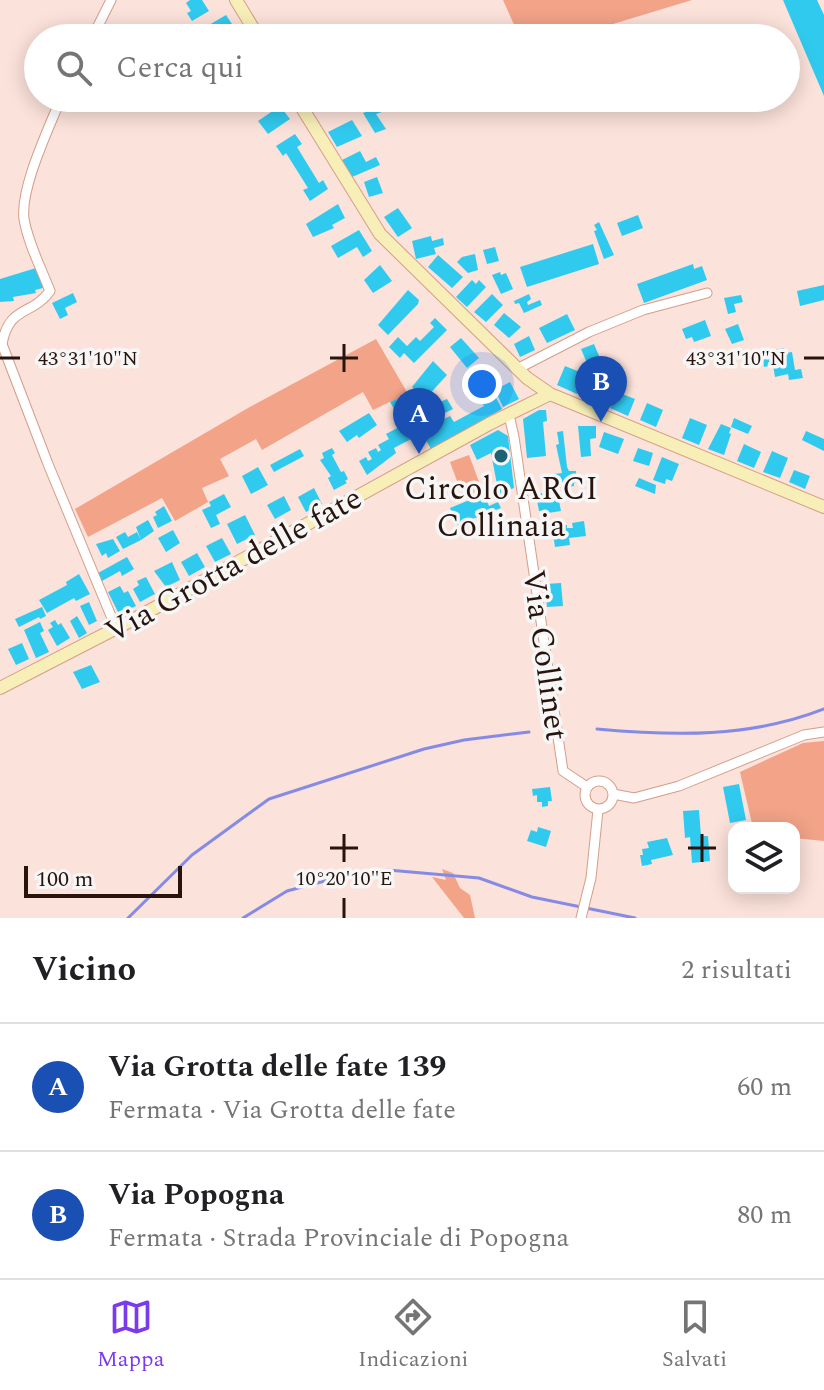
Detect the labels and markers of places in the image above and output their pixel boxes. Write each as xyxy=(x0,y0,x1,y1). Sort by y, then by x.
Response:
pin: B xyxy=(575,356,627,422)
pin: A xyxy=(393,388,445,454)
marker: Circolo ARCI Collinaia xyxy=(492,447,510,465)
place label: Circolo ARCI Collinaia xyxy=(404,465,598,551)

